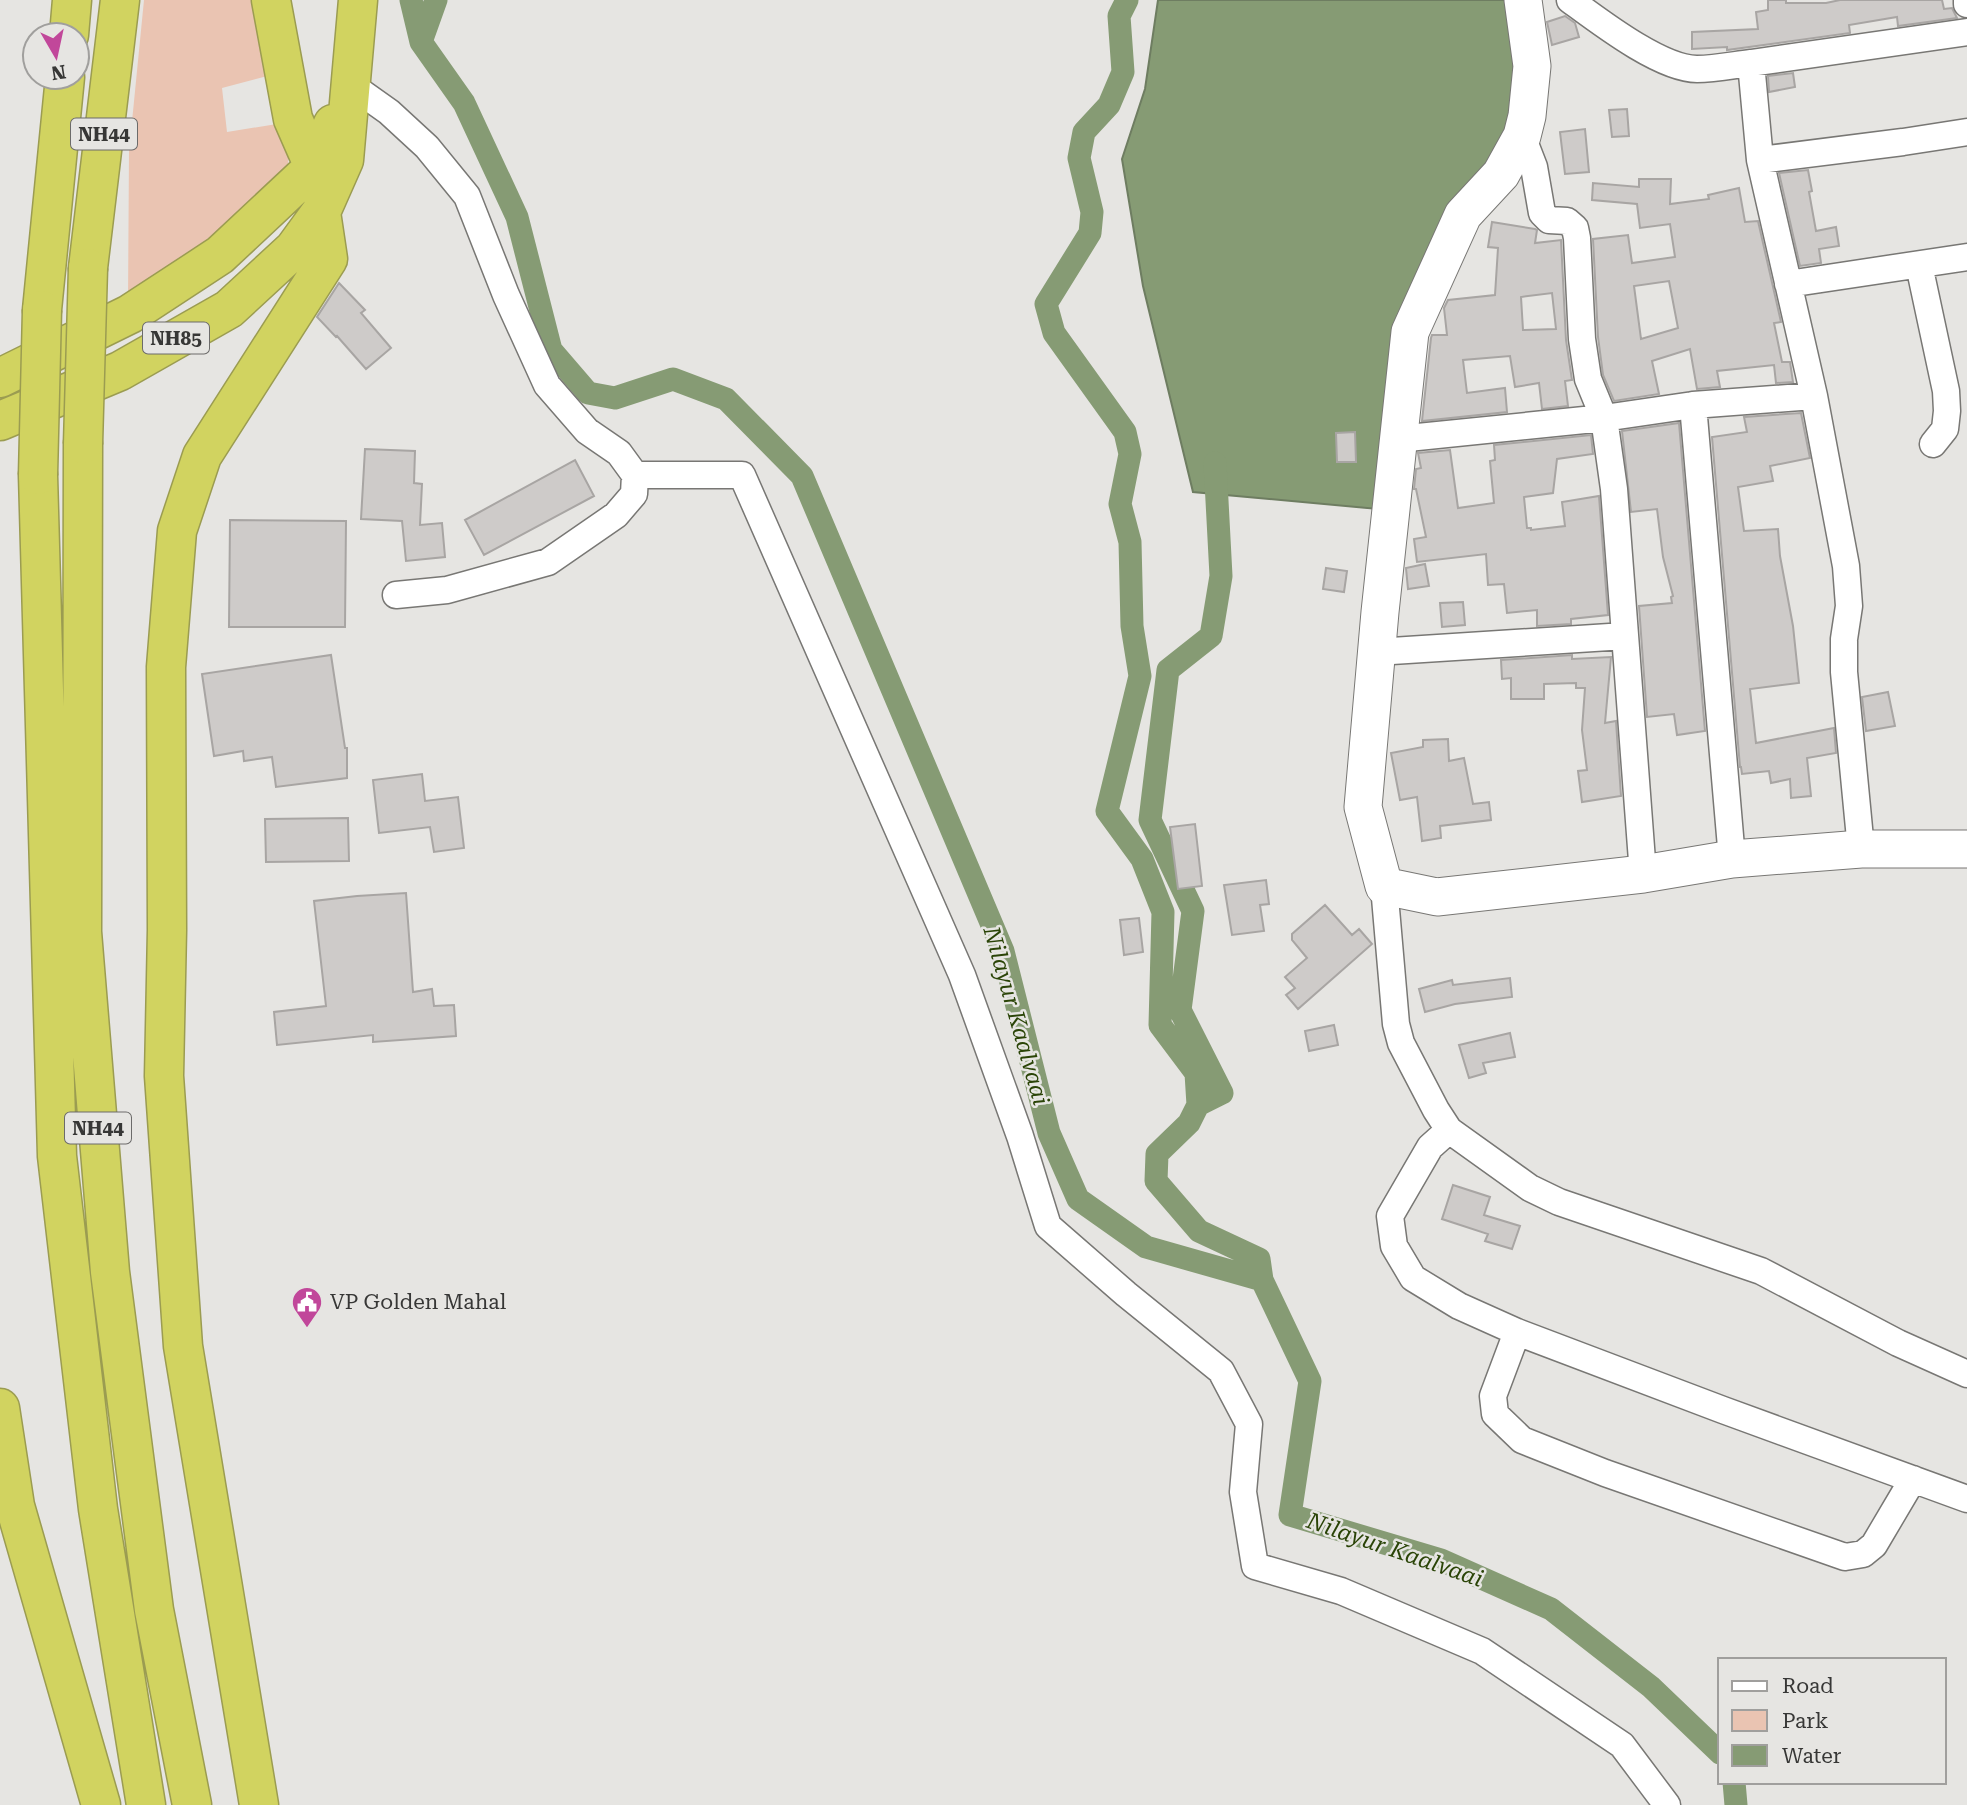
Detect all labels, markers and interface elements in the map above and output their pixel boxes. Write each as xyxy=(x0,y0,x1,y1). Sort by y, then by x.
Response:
north arrow xyxy=(21,21,91,91)
text: N xyxy=(49,60,68,85)
road number: NH44 xyxy=(71,118,137,150)
road number: NH85 xyxy=(143,322,209,354)
water label: Nilayur Kaalvaai xyxy=(977,923,1054,1108)
road number: NH44 xyxy=(65,1112,131,1144)
public building icon: VP Golden Mahal xyxy=(290,1285,324,1329)
place label: VP Golden Mahal xyxy=(330,1290,507,1314)
water label: Nilayur Kaalvaai xyxy=(1302,1507,1487,1593)
legend xyxy=(1718,1658,1946,1784)
text: Road xyxy=(1782,1674,1834,1698)
text: Park xyxy=(1782,1709,1828,1733)
text: Water xyxy=(1782,1744,1842,1768)

